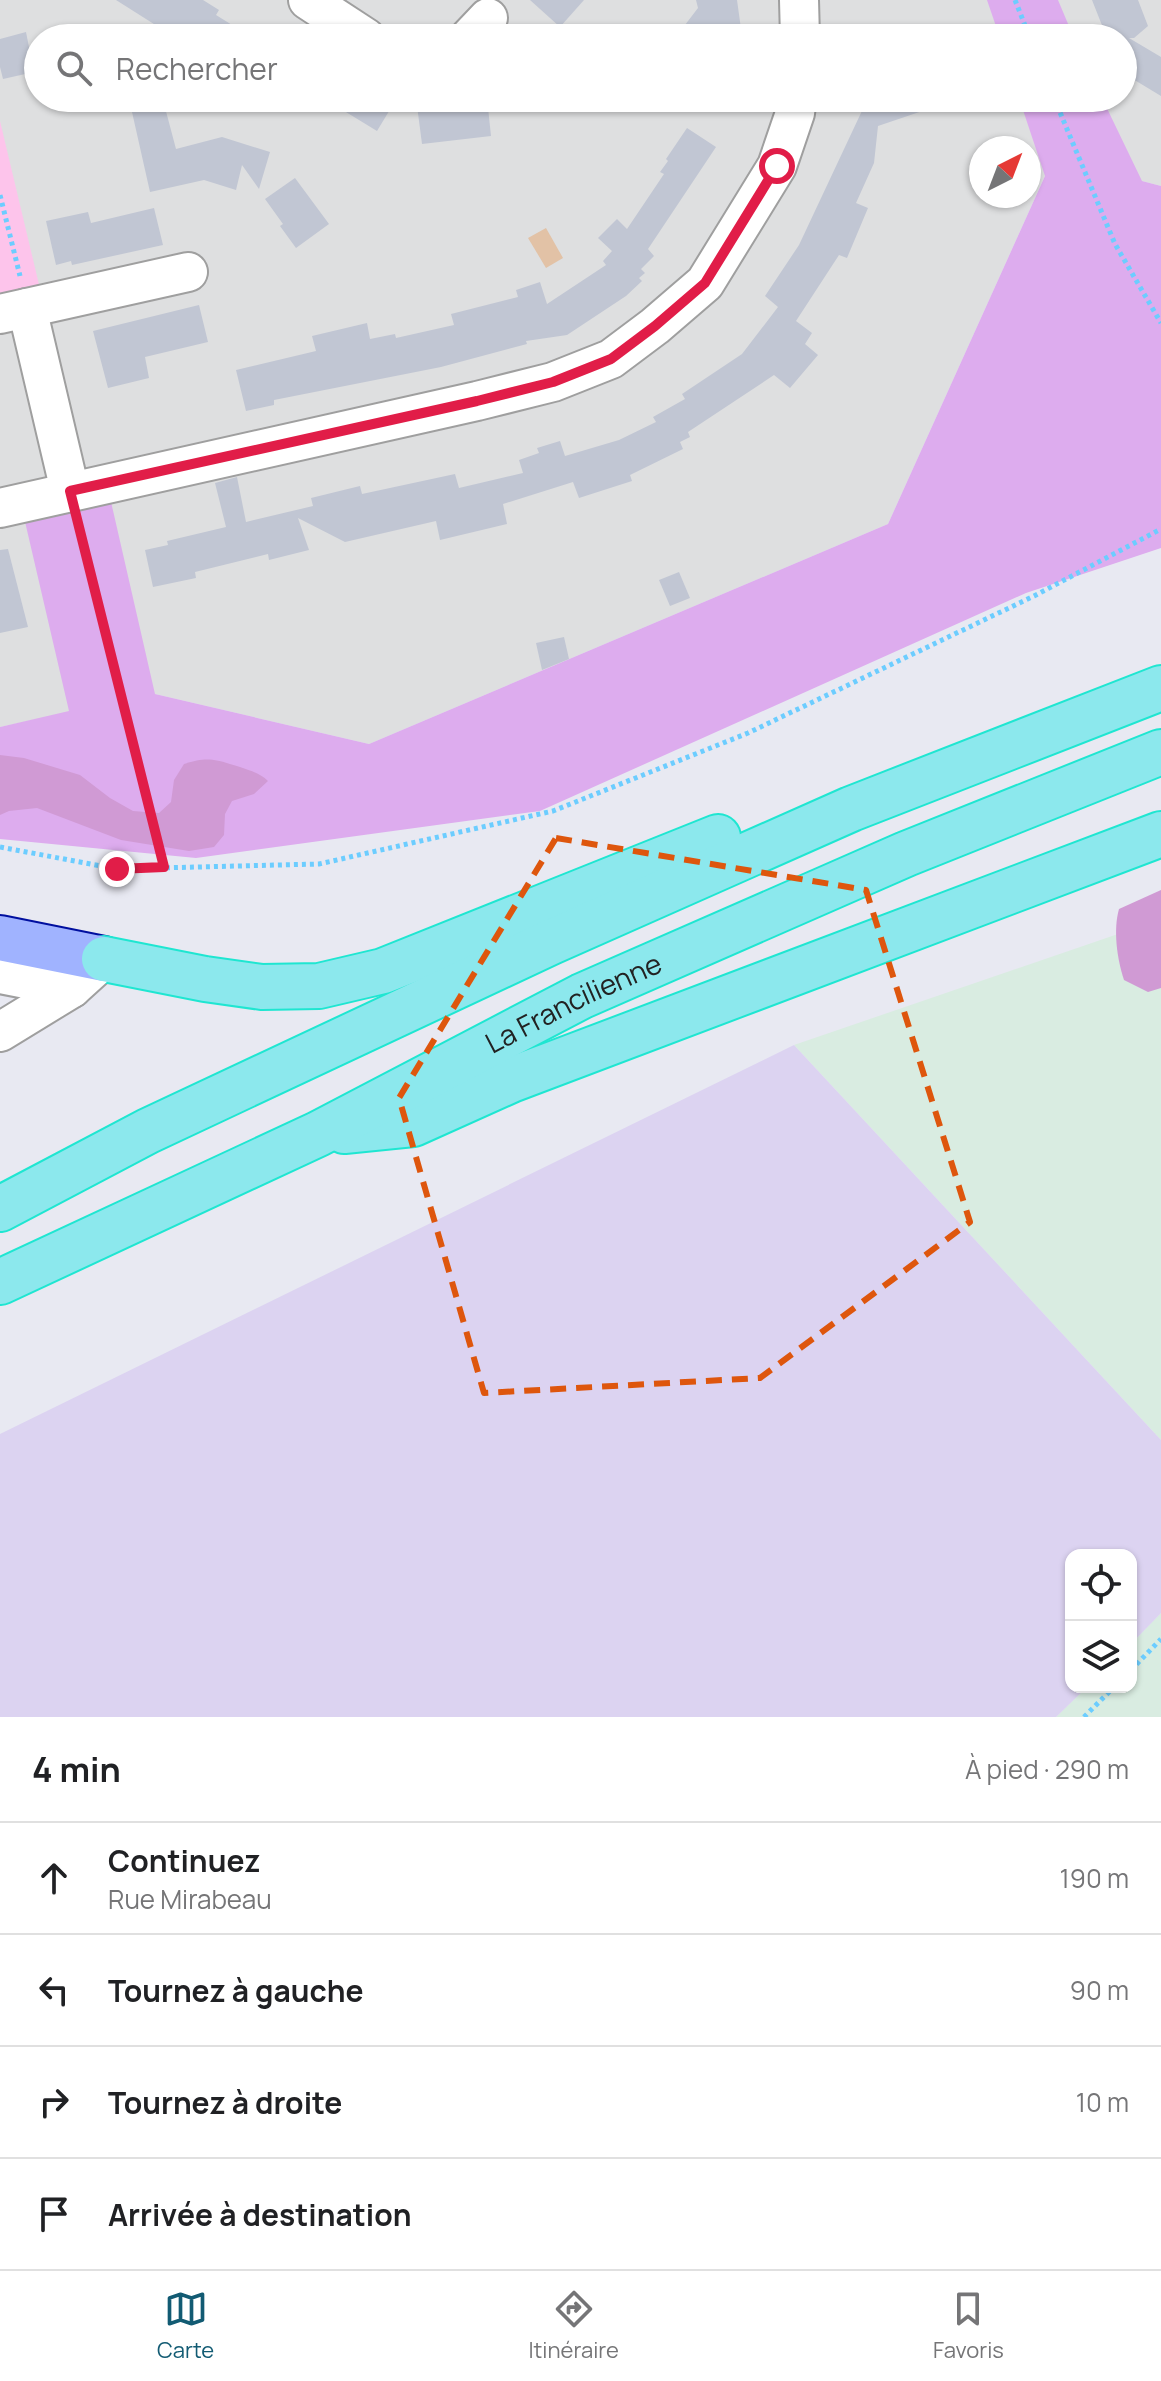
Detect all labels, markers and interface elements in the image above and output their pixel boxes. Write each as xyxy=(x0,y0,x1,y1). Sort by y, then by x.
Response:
search box xyxy=(24,24,1137,112)
icon: search xyxy=(52,46,96,90)
text: Rechercher xyxy=(116,48,278,89)
north arrow xyxy=(969,136,1041,208)
route start xyxy=(759,148,795,184)
route end xyxy=(99,851,135,887)
street label: La Francilienne xyxy=(478,944,667,1061)
map controls xyxy=(1065,1549,1137,1693)
button: locate xyxy=(1065,1549,1137,1621)
button: layers xyxy=(1065,1621,1137,1693)
text: 4 min xyxy=(32,1746,121,1792)
text: À pied · 290 m xyxy=(965,1751,1129,1787)
text: Continuez xyxy=(108,1840,260,1881)
icon: ahead xyxy=(32,1856,76,1900)
text: 190 m xyxy=(1060,1860,1129,1896)
text: Rue Mirabeau xyxy=(108,1881,272,1917)
icon: left xyxy=(32,1968,76,2012)
text: Tournez à gauche xyxy=(108,1970,364,2011)
text: 90 m xyxy=(1070,1972,1129,2008)
icon: right xyxy=(32,2080,76,2124)
text: Tournez à droite xyxy=(108,2082,342,2123)
text: 10 m xyxy=(1076,2084,1129,2120)
icon: arrive xyxy=(32,2192,76,2236)
text: Arrivée à destination xyxy=(108,2194,411,2235)
tab: Carte xyxy=(157,2287,214,2365)
tab: Itinéraire xyxy=(528,2287,619,2365)
tab: Favoris xyxy=(933,2287,1004,2365)

